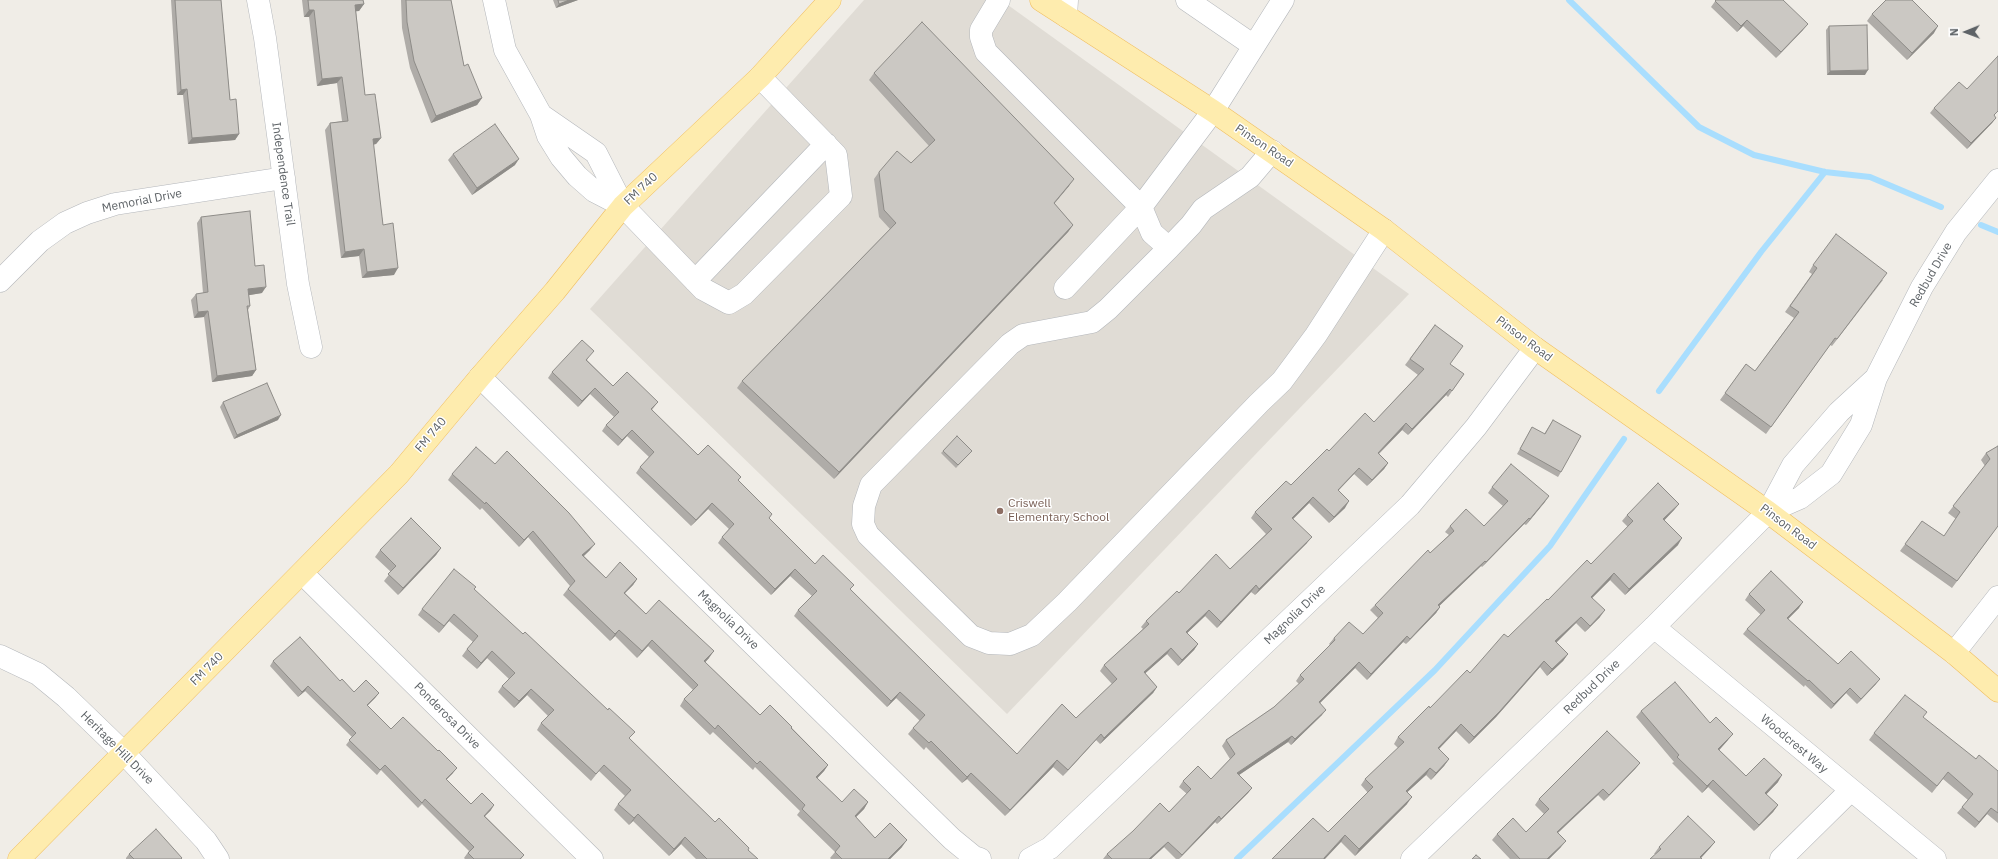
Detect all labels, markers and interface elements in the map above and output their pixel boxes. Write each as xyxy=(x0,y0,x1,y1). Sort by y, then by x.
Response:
north arrow xyxy=(1946,12,1986,52)
text: N xyxy=(1947,28,1961,36)
street label: Independence Trail xyxy=(269,121,297,227)
street label: Pinson Road xyxy=(1232,121,1296,171)
street label: FM 740 xyxy=(621,170,661,208)
street label: Memorial Drive xyxy=(101,186,183,216)
street label: Redbud Drive xyxy=(1907,240,1955,310)
street label: Pinson Road xyxy=(1493,313,1555,365)
street label: FM 740 xyxy=(412,415,450,455)
place label: Criswell Elementary School xyxy=(1008,497,1109,525)
street label: Pinson Road xyxy=(1757,501,1819,553)
marker: Criswell Elementary School xyxy=(995,506,1005,516)
street label: Magnolia Drive xyxy=(1261,582,1329,648)
street label: Magnolia Drive xyxy=(694,587,762,653)
street label: FM 740 xyxy=(187,649,227,689)
street label: Redbud Drive xyxy=(1561,657,1623,717)
street label: Ponderosa Drive xyxy=(411,680,483,752)
street label: Heritage Hill Drive xyxy=(77,708,157,788)
street label: Woodcrest Way xyxy=(1757,712,1831,776)

